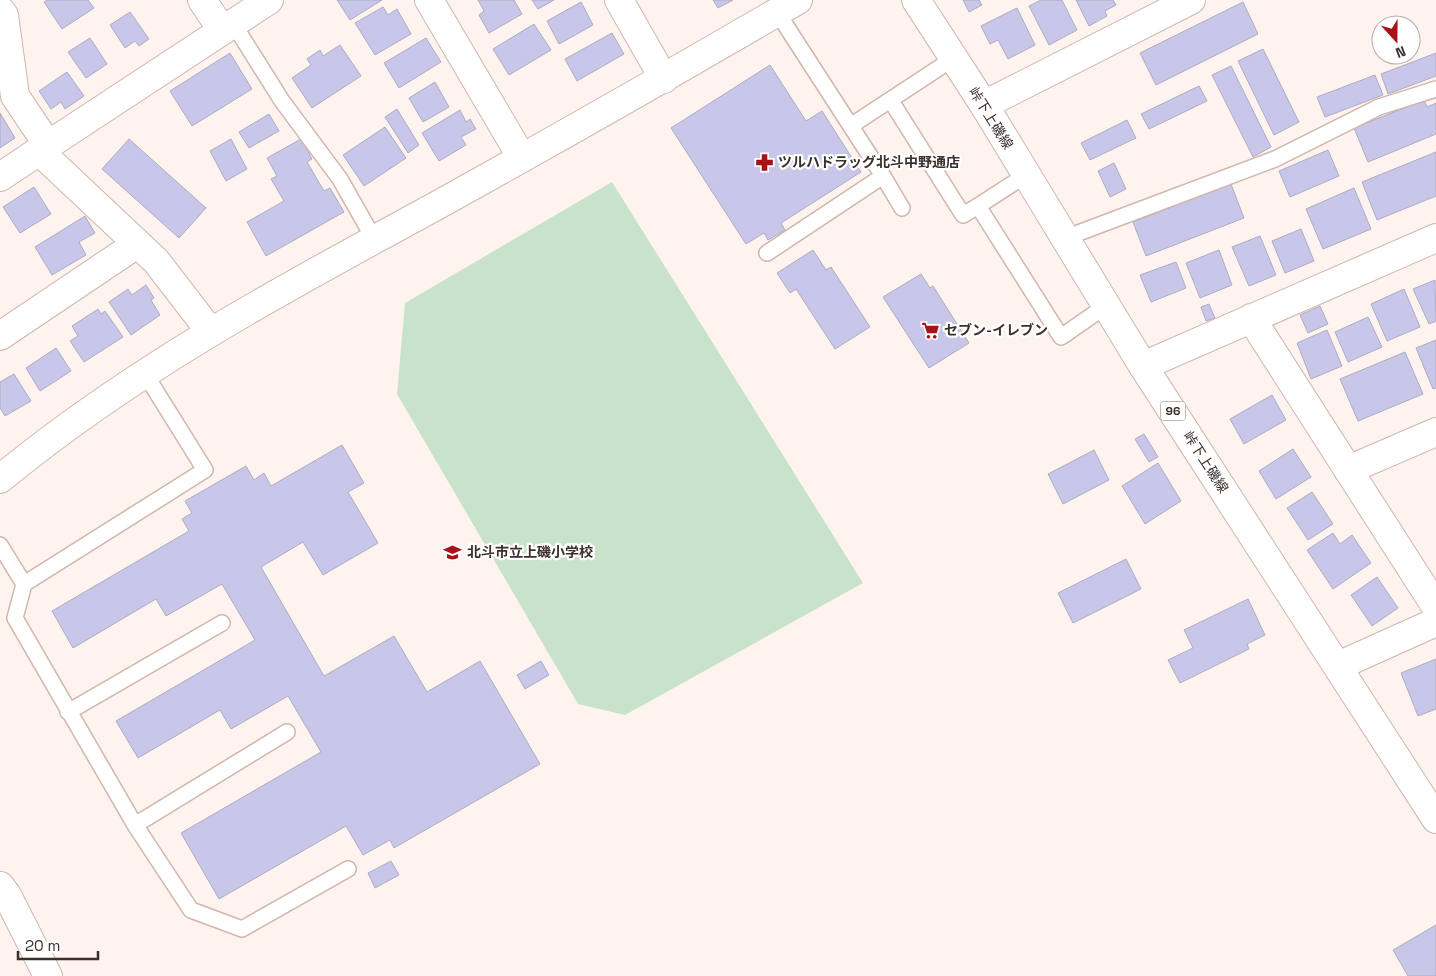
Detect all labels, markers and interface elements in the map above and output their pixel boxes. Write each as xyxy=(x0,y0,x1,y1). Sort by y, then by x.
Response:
north arrow xyxy=(1371,15,1421,65)
text: N xyxy=(1393,42,1408,62)
street label: 峠下上磯線 xyxy=(965,84,1017,152)
pharmacy icon: ツルハドラッグ北斗中野通店 xyxy=(754,152,774,172)
place label: ツルハドラッグ北斗中野通店 xyxy=(778,153,960,171)
supermarket icon: セブン-イレブン xyxy=(920,320,940,340)
place label: セブン-イレブン xyxy=(944,321,1048,339)
road number: 96 xyxy=(1160,402,1186,421)
street label: 峠下上磯線 xyxy=(1179,428,1233,496)
school or university icon: 北斗市立上磯小学校 xyxy=(443,542,463,562)
place label: 北斗市立上磯小学校 xyxy=(467,543,593,561)
scale bar xyxy=(18,928,98,960)
text: 20 m xyxy=(25,936,60,955)

